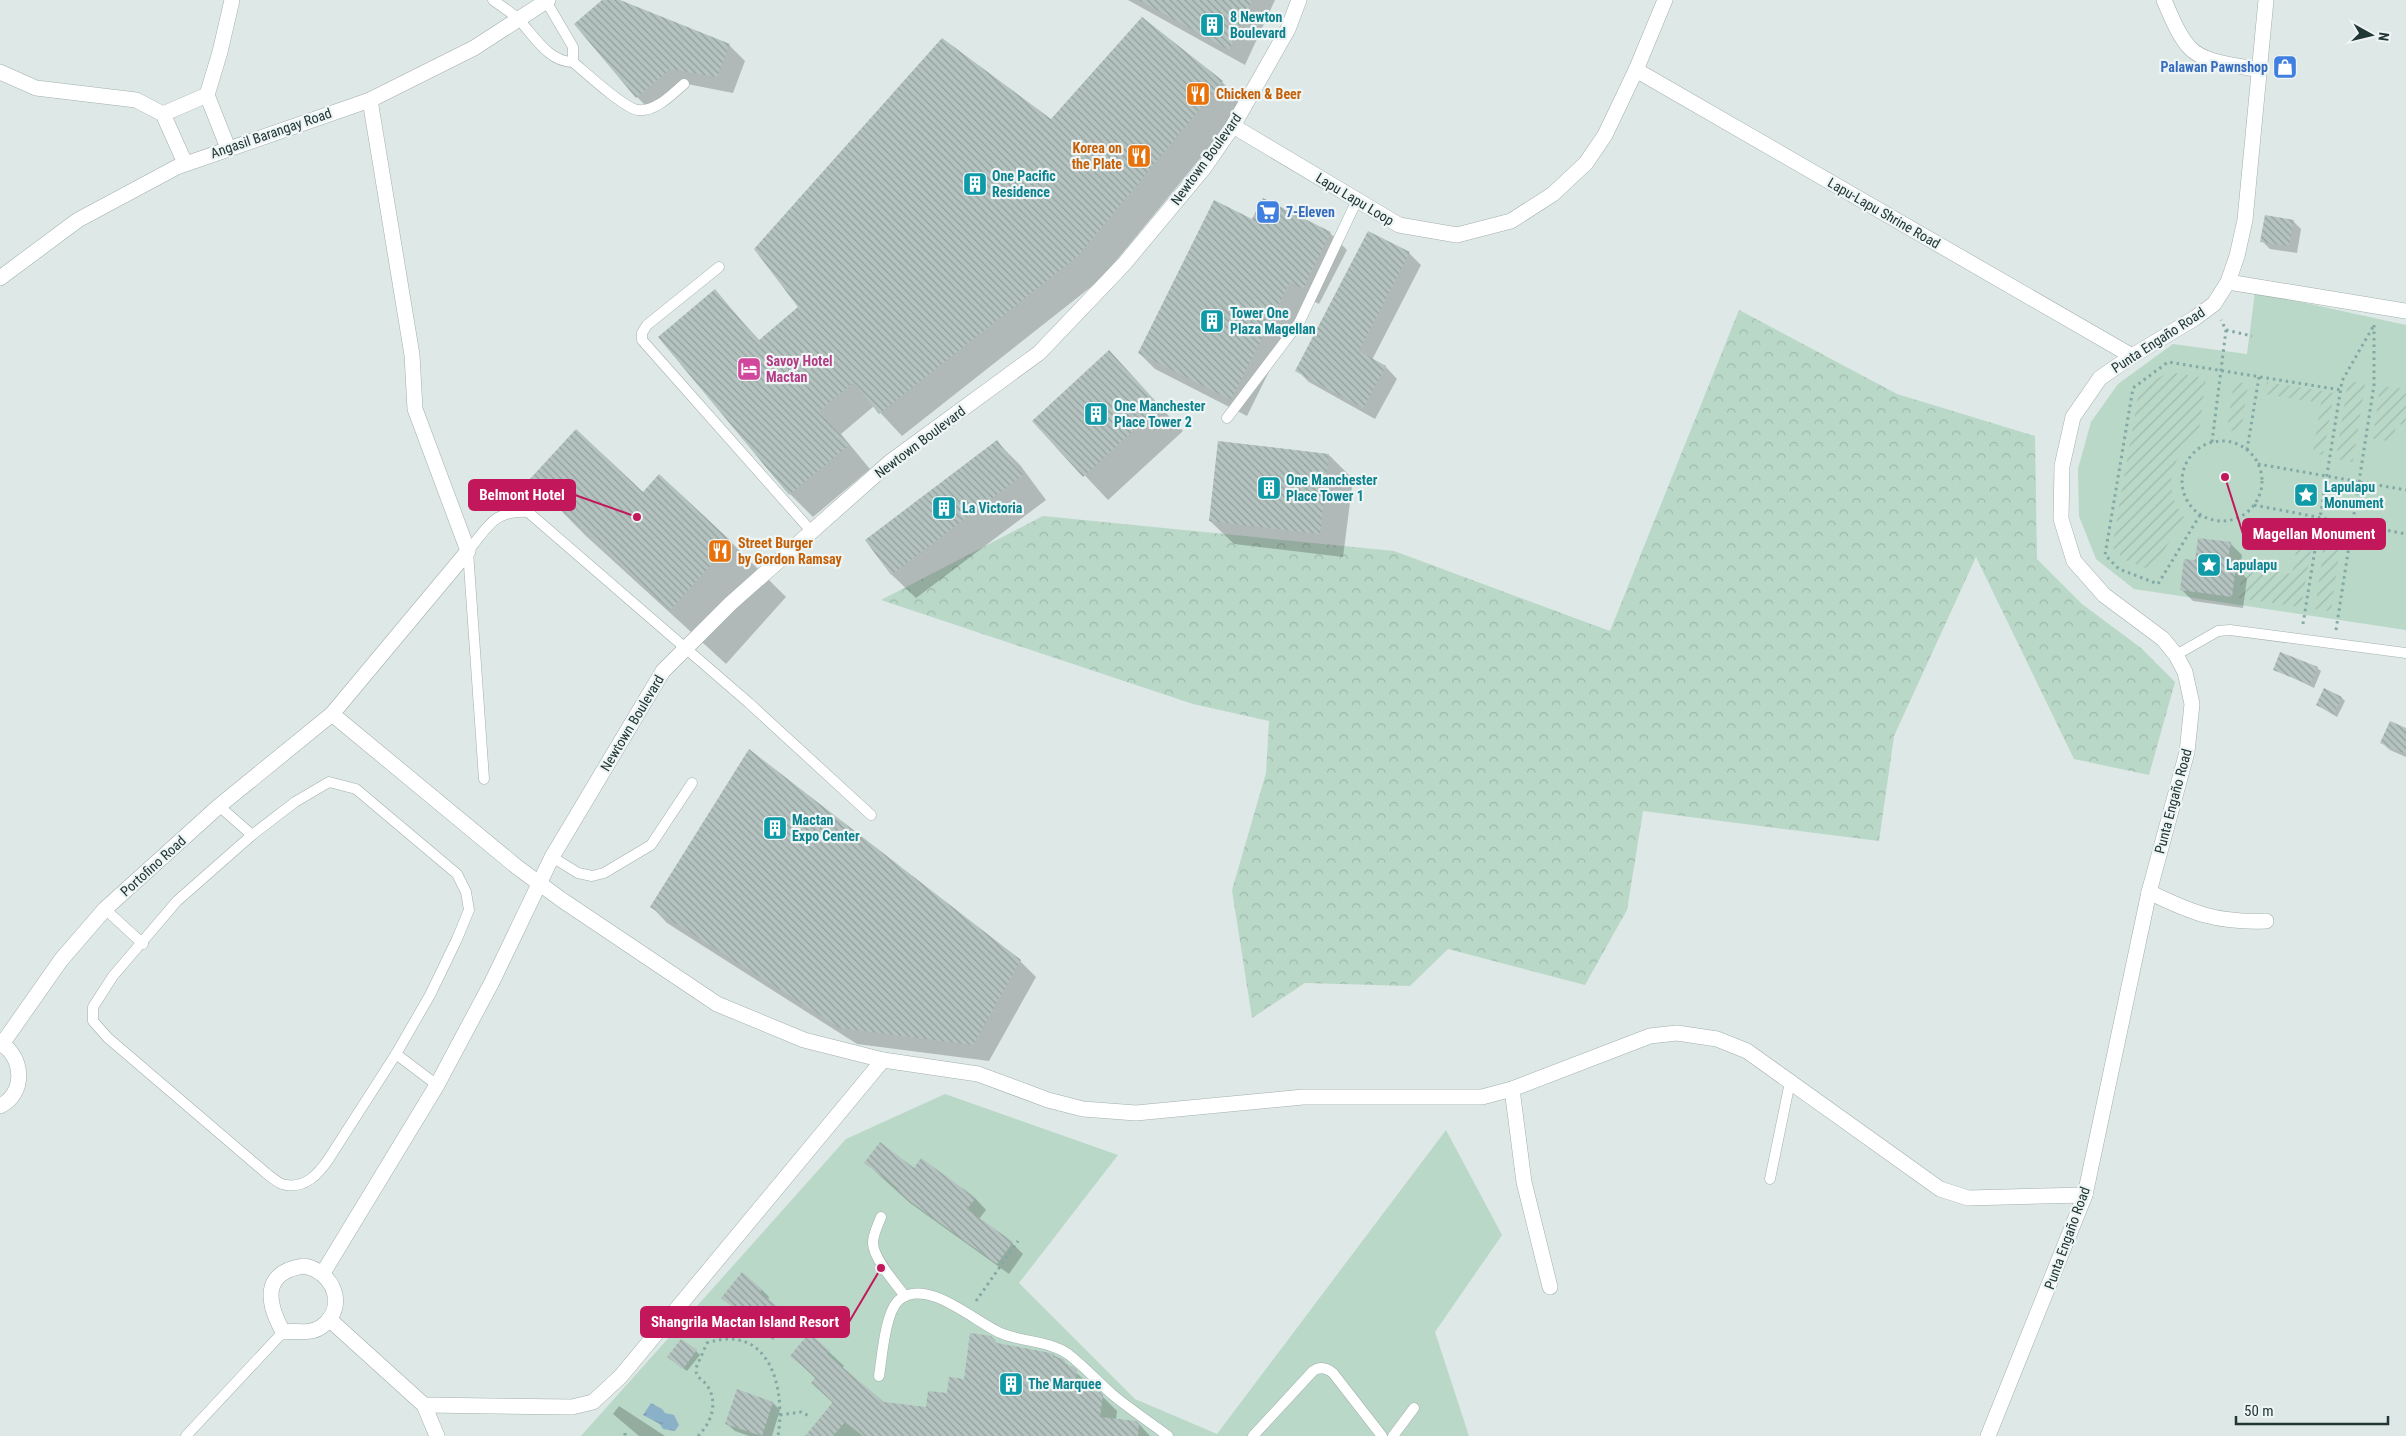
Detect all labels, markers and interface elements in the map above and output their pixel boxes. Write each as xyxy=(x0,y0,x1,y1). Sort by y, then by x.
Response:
place label: 8 Newton Boulevard xyxy=(1230,9,1286,41)
north arrow xyxy=(2346,10,2396,60)
building icon: 8 Newton Boulevard xyxy=(1199,12,1225,38)
text: N xyxy=(2375,31,2392,42)
shop icon: Palawan Pawnshop xyxy=(2272,54,2298,80)
place label: Palawan Pawnshop xyxy=(2160,59,2268,75)
restaurant icon: Chicken & Beer xyxy=(1185,81,1211,107)
place label: Chicken & Beer xyxy=(1216,86,1302,102)
street label: Angasil Barangay Road xyxy=(208,105,334,161)
street label: Newtown Boulevard xyxy=(1167,110,1245,208)
place label: Korea on the Plate xyxy=(1072,140,1122,172)
restaurant icon: Korea on the Plate xyxy=(1126,143,1152,169)
place label: One Pacific Residence xyxy=(992,168,1056,200)
street label: Lapu Lapu Loop xyxy=(1313,169,1397,229)
building icon: One Pacific Residence xyxy=(962,171,988,197)
street label: Lapu-Lapu Shrine Road xyxy=(1825,174,1943,252)
supermarket icon: 7-Eleven xyxy=(1255,199,1281,225)
place label: 7-Eleven xyxy=(1286,204,1335,220)
street label: Punta Engaño Road xyxy=(2108,304,2208,376)
place label: Tower One Plaza Magellan xyxy=(1230,305,1316,337)
building icon: Tower One Plaza Magellan xyxy=(1199,308,1225,334)
place label: Savoy Hotel Mactan xyxy=(766,353,833,385)
hotel icon: Savoy Hotel Mactan xyxy=(736,356,762,382)
place label: One Manchester Place Tower 2 xyxy=(1114,398,1206,430)
building icon: One Manchester Place Tower 2 xyxy=(1083,401,1109,427)
street label: Newtown Boulevard xyxy=(872,403,968,481)
place label: One Manchester Place Tower 1 xyxy=(1286,472,1378,504)
building icon: One Manchester Place Tower 1 xyxy=(1256,475,1282,501)
place label: Lapulapu Monument xyxy=(2324,479,2384,511)
callout: Belmont Hotel xyxy=(469,480,575,510)
place icon: Lapulapu Monument xyxy=(2293,482,2319,508)
text: Belmont Hotel xyxy=(479,486,565,504)
building icon: La Victoria xyxy=(931,495,957,521)
place label: La Victoria xyxy=(962,500,1023,516)
callout: Magellan Monument xyxy=(2243,519,2385,549)
text: Magellan Monument xyxy=(2253,525,2376,543)
place label: Street Burger by Gordon Ramsay xyxy=(738,535,843,567)
restaurant icon: Street Burger by Gordon Ramsay xyxy=(707,538,733,564)
place icon: Lapulapu xyxy=(2196,552,2222,578)
place label: Lapulapu xyxy=(2226,557,2277,573)
street label: Newtown Boulevard xyxy=(597,672,667,774)
street label: Punta Engaño Road xyxy=(2151,747,2195,855)
place label: Mactan Expo Center xyxy=(792,812,860,844)
building icon: Mactan Expo Center xyxy=(762,815,788,841)
street label: Portofino Road xyxy=(117,833,189,899)
street label: Punta Engaño Road xyxy=(2041,1185,2093,1291)
callout: Shangrila Mactan Island Resort xyxy=(641,1307,849,1337)
text: Shangrila Mactan Island Resort xyxy=(651,1313,839,1331)
building icon: The Marquee xyxy=(998,1371,1024,1397)
place label: The Marquee xyxy=(1028,1376,1102,1392)
scale bar xyxy=(2236,1394,2388,1426)
text: 50 m xyxy=(2244,1402,2274,1420)

